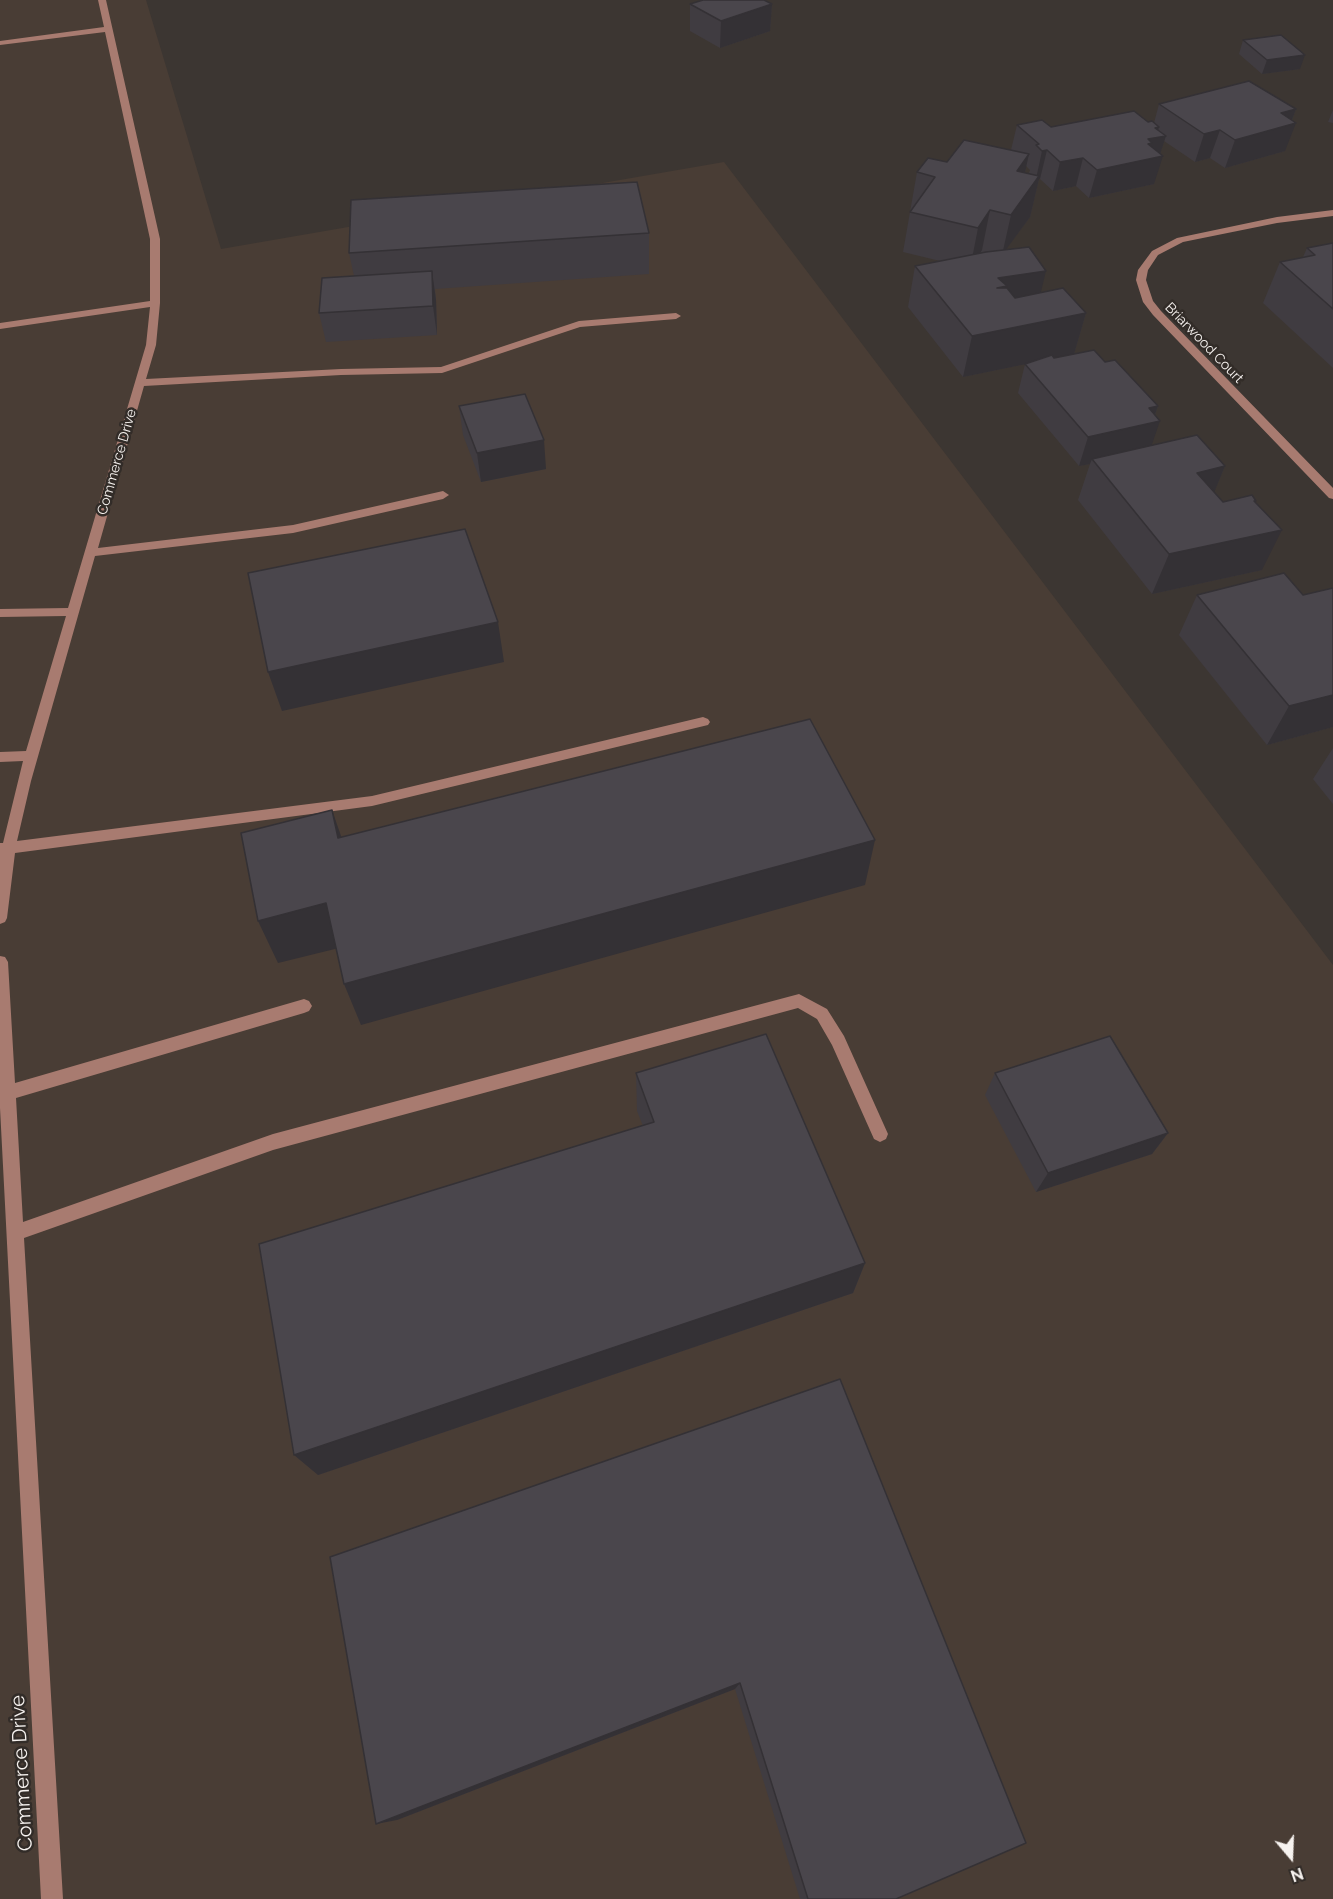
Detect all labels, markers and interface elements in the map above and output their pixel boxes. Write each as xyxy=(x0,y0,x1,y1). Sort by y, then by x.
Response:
street label: Briarwood Court xyxy=(1161,299,1247,387)
street label: Commerce Drive xyxy=(94,407,140,517)
street label: Commerce Drive xyxy=(6,1694,38,1852)
north arrow xyxy=(1261,1827,1321,1887)
text: N xyxy=(1288,1864,1306,1885)

